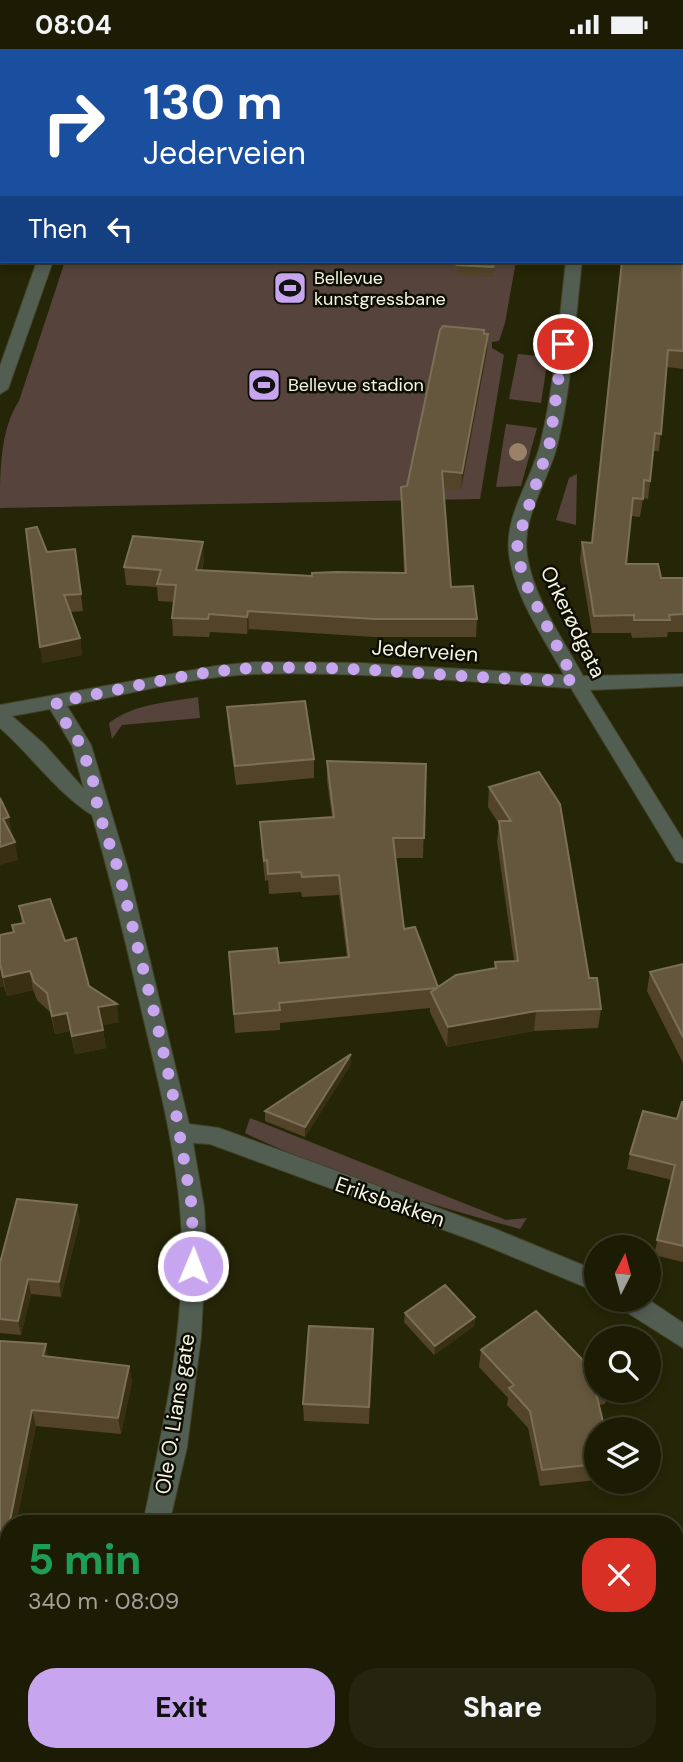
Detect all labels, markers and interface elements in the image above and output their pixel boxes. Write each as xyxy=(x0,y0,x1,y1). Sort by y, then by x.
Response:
text: 08:04 xyxy=(35,8,112,42)
text: 130 m xyxy=(143,70,283,134)
icon: right xyxy=(28,77,119,168)
text: Jederveien xyxy=(143,132,306,174)
icon: left xyxy=(101,210,139,248)
text: Then xyxy=(28,212,87,246)
place label: Bellevue kunstgressbane xyxy=(314,266,446,311)
sports icon: Bellevue kunstgressbane xyxy=(271,269,309,307)
pin xyxy=(533,314,593,374)
icon: arrive xyxy=(544,325,582,363)
sports icon: Bellevue stadion xyxy=(245,366,283,404)
place label: Bellevue stadion xyxy=(288,373,424,397)
street label: Orkerødgata xyxy=(534,561,612,683)
street label: Jederveien xyxy=(371,633,479,669)
street label: Eriksbakken xyxy=(331,1170,449,1234)
position arrow xyxy=(156,1229,230,1303)
north arrow xyxy=(584,1235,662,1313)
map controls xyxy=(584,1235,661,1494)
button: search xyxy=(584,1326,661,1403)
street label: Ole O. Lians gate xyxy=(148,1332,202,1496)
button: layers xyxy=(584,1417,661,1494)
text: 5 min xyxy=(28,1532,141,1587)
button: close xyxy=(582,1538,656,1612)
text: 340 m · 08:09 xyxy=(28,1586,179,1616)
button: Exit xyxy=(28,1668,335,1748)
button: Share xyxy=(349,1668,656,1748)

